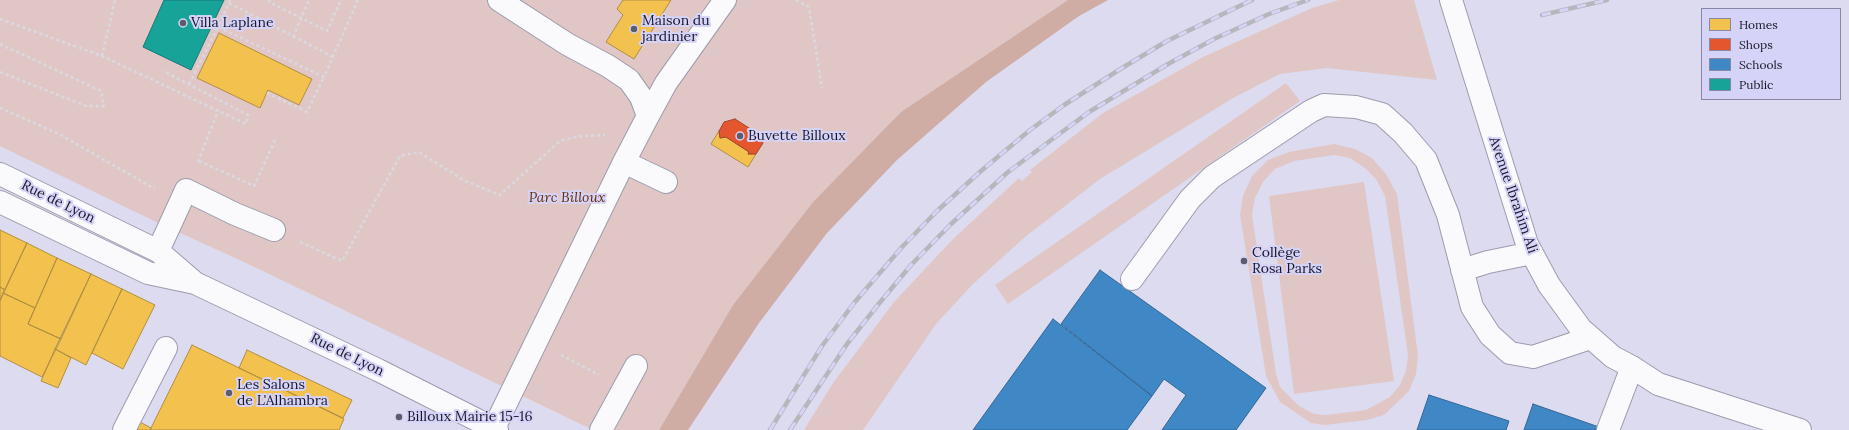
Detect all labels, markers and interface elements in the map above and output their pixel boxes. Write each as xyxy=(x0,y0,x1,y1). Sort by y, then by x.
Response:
legend xyxy=(1701,8,1841,100)
place label: Maison du jardinier xyxy=(642,13,710,46)
place label: Villa Laplane xyxy=(191,15,273,31)
text: Homes xyxy=(1739,17,1778,32)
marker: Villa Laplane xyxy=(178,18,188,28)
marker: Maison du jardinier xyxy=(629,24,639,34)
text: Shops xyxy=(1739,37,1773,52)
text: Schools xyxy=(1739,57,1782,72)
text: Public xyxy=(1739,77,1773,92)
place label: Buvette Billoux xyxy=(748,128,846,144)
marker: Buvette Billoux xyxy=(735,131,745,141)
street label: Avenue Ibrahim Ali xyxy=(1485,134,1541,256)
street label: Rue de Lyon xyxy=(18,177,98,227)
park label: Parc Billoux xyxy=(529,190,605,206)
place label: Collège Rosa Parks xyxy=(1252,245,1322,278)
marker: Collège Rosa Parks xyxy=(1239,256,1249,266)
street label: Rue de Lyon xyxy=(307,330,387,380)
place label: Les Salons de L'Alhambra xyxy=(237,377,328,410)
marker: Les Salons de L'Alhambra xyxy=(224,388,234,398)
place label: Billoux Mairie 15-16 xyxy=(407,409,532,425)
marker: Billoux Mairie 15-16 xyxy=(394,412,404,422)

